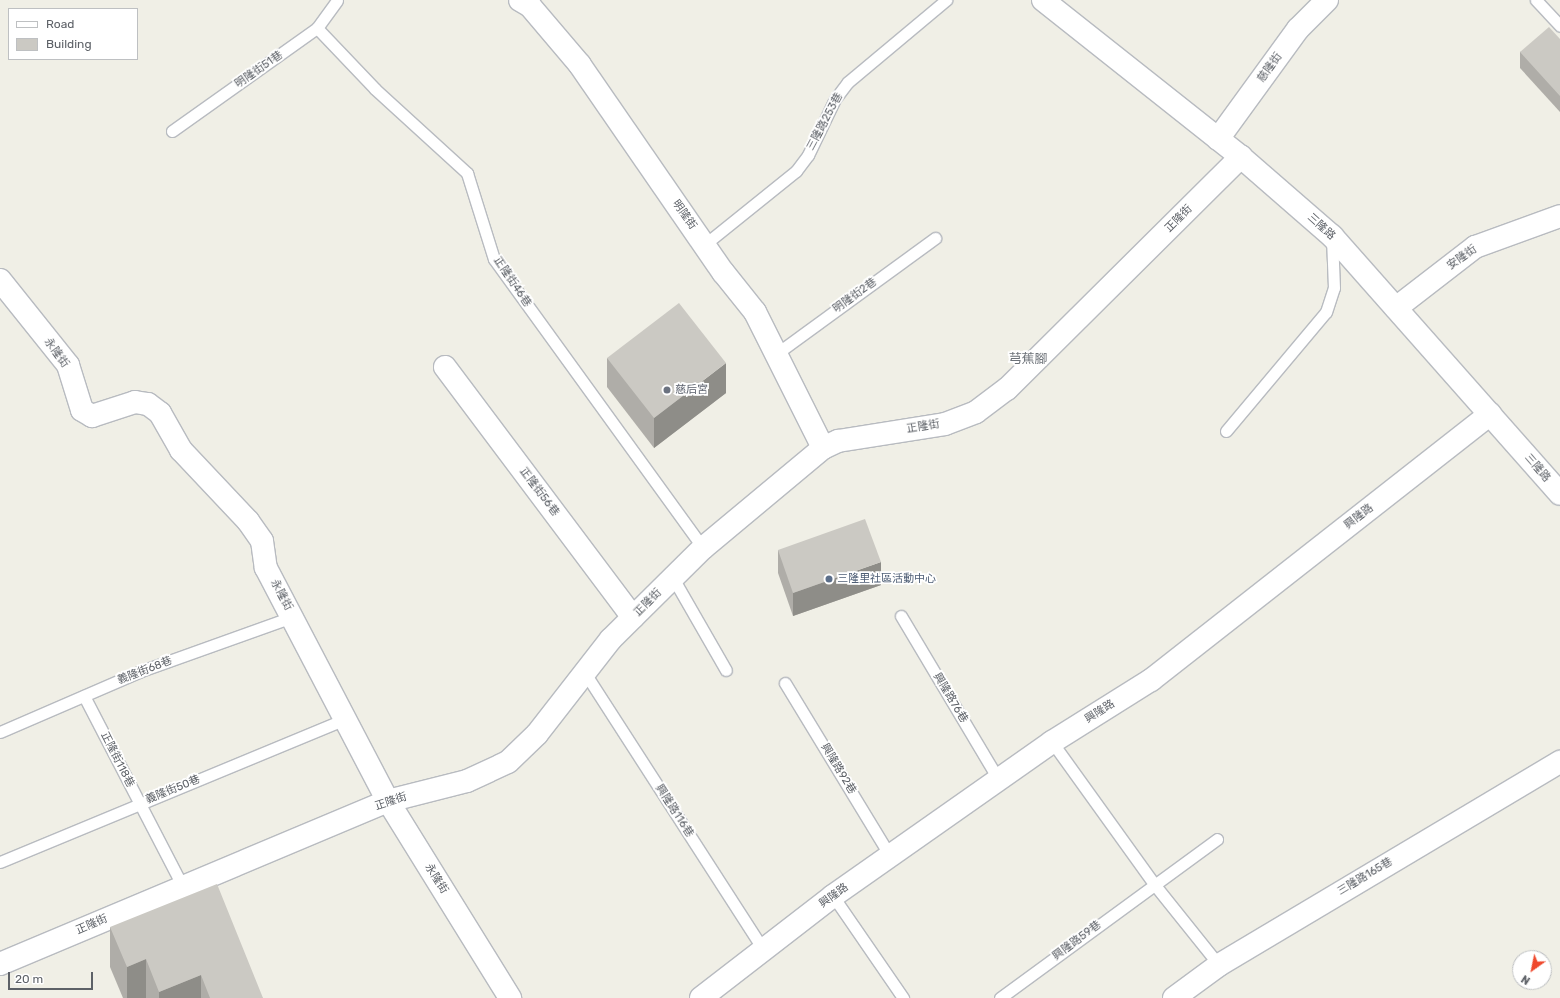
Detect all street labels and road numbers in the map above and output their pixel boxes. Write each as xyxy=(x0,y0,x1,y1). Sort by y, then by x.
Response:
street label: 明隆街51巷 xyxy=(233,49,285,91)
street label: 慈隆街 xyxy=(1255,51,1285,85)
street label: 三隆路253巷 xyxy=(804,91,846,153)
street label: 明隆街 xyxy=(669,198,699,232)
street label: 正隆街 xyxy=(1163,203,1195,235)
street label: 三隆路 xyxy=(1304,211,1338,243)
street label: 安隆街 xyxy=(1445,243,1479,273)
street label: 正隆街46巷 xyxy=(490,254,534,310)
street label: 明隆街2巷 xyxy=(831,276,879,316)
street label: 永隆街 xyxy=(41,336,71,370)
street label: 正隆街 xyxy=(906,418,940,436)
street label: 三隆路 xyxy=(1521,451,1553,485)
street label: 正隆街56巷 xyxy=(517,465,561,519)
street label: 興隆路 xyxy=(1342,502,1376,532)
street label: 永隆街 xyxy=(267,577,295,613)
street label: 正隆街 xyxy=(632,587,664,619)
street label: 義隆街68巷 xyxy=(116,655,174,687)
street label: 興隆路76巷 xyxy=(930,671,970,725)
street label: 興隆路 xyxy=(1083,698,1117,726)
street label: 正隆街118巷 xyxy=(97,730,137,790)
street label: 興隆路92巷 xyxy=(818,741,858,797)
street label: 義隆街50巷 xyxy=(144,773,202,807)
street label: 興隆路116巷 xyxy=(652,782,696,840)
street label: 正隆街 xyxy=(373,791,409,813)
street label: 三隆路165巷 xyxy=(1335,855,1395,899)
street label: 永隆街 xyxy=(422,862,450,896)
street label: 興隆路 xyxy=(817,881,851,911)
street label: 正隆街 xyxy=(74,912,110,938)
street label: 興隆路59巷 xyxy=(1050,919,1104,963)

